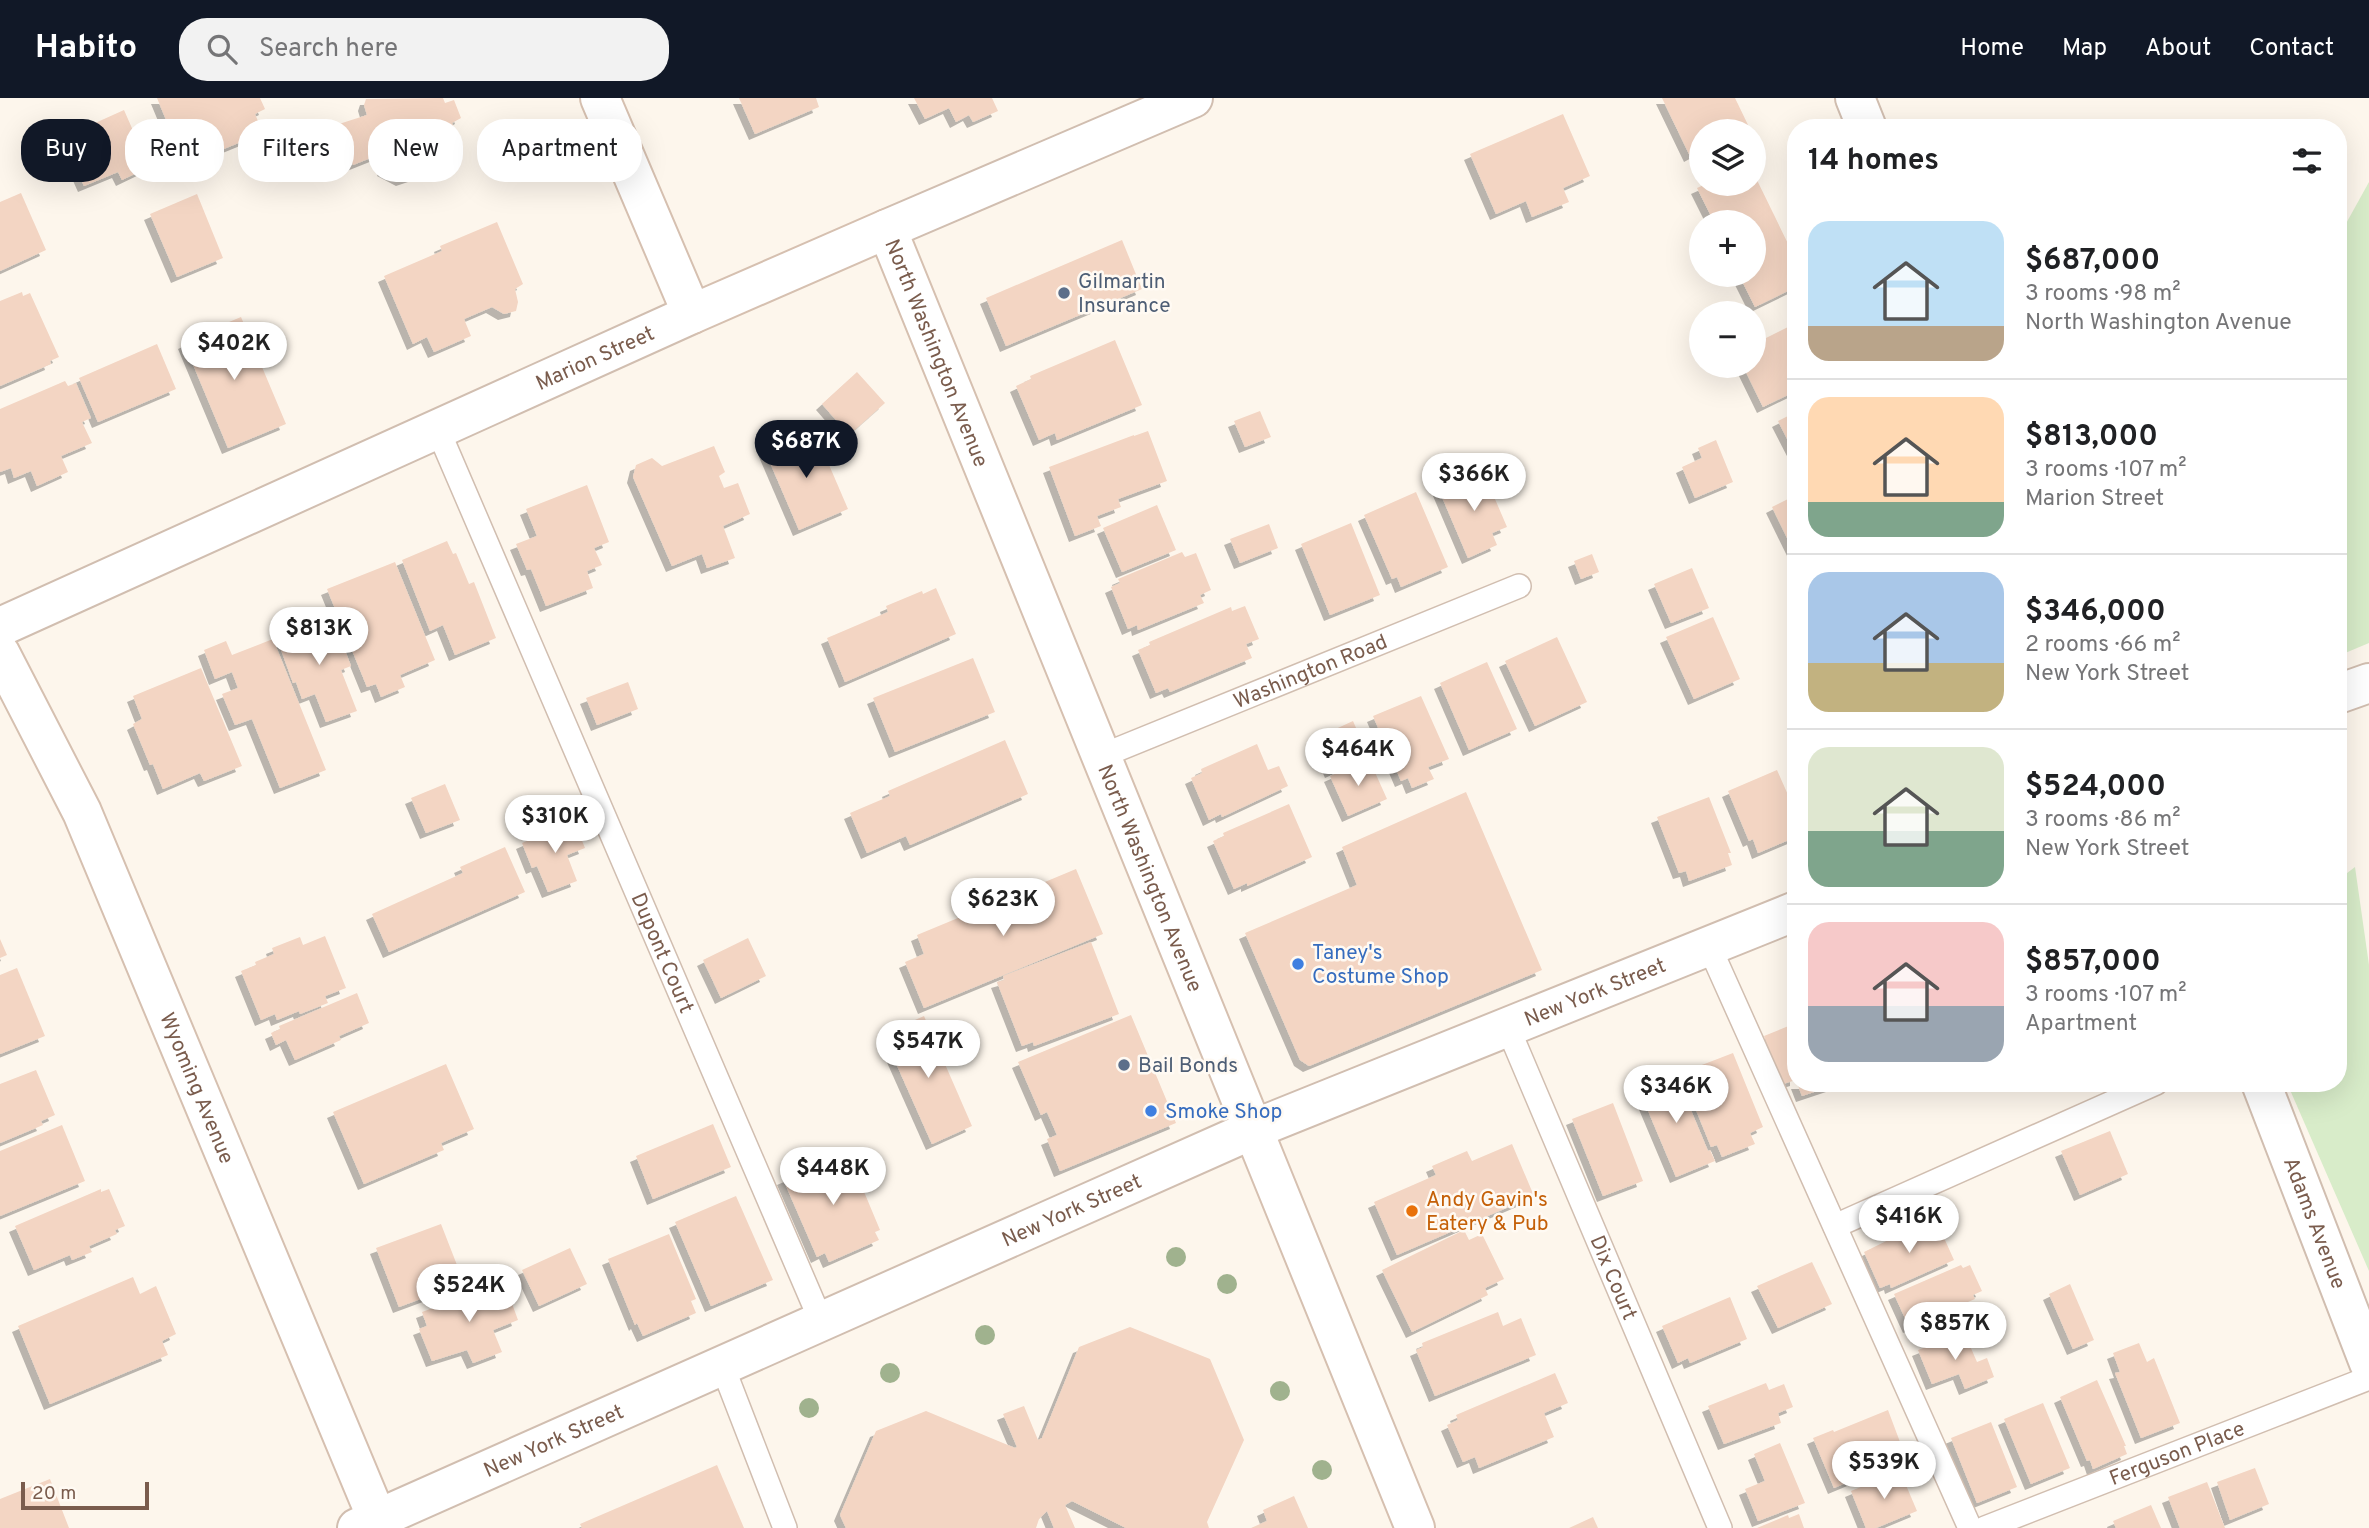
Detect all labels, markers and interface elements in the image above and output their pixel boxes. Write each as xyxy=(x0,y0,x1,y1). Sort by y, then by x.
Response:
search box xyxy=(179,18,669,81)
text: Habito xyxy=(35,28,137,70)
icon: search xyxy=(203,30,241,68)
text: Search here xyxy=(259,33,398,66)
text: Home xyxy=(1960,34,2024,64)
text: Map xyxy=(2062,34,2107,64)
text: About xyxy=(2145,34,2211,64)
text: Contact xyxy=(2249,34,2334,64)
chip: Buy xyxy=(21,119,111,182)
chip: Rent xyxy=(125,119,224,182)
chip: Filters xyxy=(238,119,354,182)
chip: New xyxy=(368,119,463,182)
chip: Apartment xyxy=(477,119,642,182)
map controls xyxy=(1689,119,1766,378)
button: layers xyxy=(1689,119,1766,196)
icon: filters xyxy=(2288,142,2326,180)
text: 14 homes xyxy=(1808,143,1939,180)
button: + xyxy=(1689,210,1766,287)
street label: North Washington Avenue xyxy=(877,235,994,471)
text: $687,000 xyxy=(2025,243,2160,280)
icon: home xyxy=(1864,249,1948,333)
place label: Gilmartin Insurance xyxy=(1078,269,1171,320)
text: 3 rooms · 98 m² xyxy=(2025,280,2181,309)
marker: Gilmartin Insurance xyxy=(1056,285,1072,301)
button: − xyxy=(1689,301,1766,378)
text: North Washington Avenue xyxy=(2025,309,2292,338)
street label: Marion Street xyxy=(532,321,659,398)
pin: $402K xyxy=(185,322,283,382)
text: $402K xyxy=(197,330,271,359)
text: $813,000 xyxy=(2025,419,2158,456)
pin: $687K xyxy=(757,420,855,480)
icon: home xyxy=(1864,425,1948,509)
text: $687K xyxy=(771,428,841,457)
pin: $366K xyxy=(1425,454,1523,513)
text: 3 rooms · 107 m² xyxy=(2025,456,2187,485)
text: $366K xyxy=(1438,461,1510,490)
text: Marion Street xyxy=(2025,485,2164,514)
text: $346,000 xyxy=(2025,594,2166,631)
icon: home xyxy=(1864,600,1948,684)
pin: $813K xyxy=(270,608,368,667)
text: $813K xyxy=(285,615,353,644)
street label: Washington Road xyxy=(1230,629,1392,716)
text: 2 rooms · 66 m² xyxy=(2025,631,2181,660)
text: New York Street xyxy=(2025,660,2189,689)
pin: $464K xyxy=(1309,728,1407,788)
text: $464K xyxy=(1321,736,1395,765)
street label: North Washington Avenue xyxy=(1090,761,1208,997)
text: $524,000 xyxy=(2025,769,2166,806)
icon: home xyxy=(1864,775,1948,859)
pin: $310K xyxy=(506,796,604,855)
text: $310K xyxy=(521,803,589,832)
text: 3 rooms · 86 m² xyxy=(2025,806,2181,835)
text: New York Street xyxy=(2025,835,2189,864)
pin: $623K xyxy=(954,878,1052,938)
text: $623K xyxy=(967,886,1039,915)
street label: Dupont Court xyxy=(624,889,699,1018)
place label: Taney's Costume Shop xyxy=(1312,940,1449,991)
text: $857,000 xyxy=(2025,944,2161,981)
icon: home xyxy=(1864,950,1948,1034)
street label: New York Street xyxy=(1521,953,1670,1034)
marker: Taney's Costume Shop xyxy=(1290,956,1306,972)
text: 3 rooms · 107 m² xyxy=(2025,981,2187,1010)
street label: Wyoming Avenue xyxy=(152,1009,239,1168)
text: Apartment xyxy=(2025,1010,2137,1039)
pin: $547K xyxy=(879,1020,977,1080)
text: $547K xyxy=(892,1028,964,1057)
place label: Bail Bonds xyxy=(1138,1053,1238,1080)
marker: Bail Bonds xyxy=(1116,1057,1132,1073)
pin: $346K xyxy=(1627,1066,1725,1125)
text: $346K xyxy=(1640,1073,1712,1102)
place label: Smoke Shop xyxy=(1165,1099,1282,1126)
marker: Smoke Shop xyxy=(1143,1103,1159,1119)
pin: $448K xyxy=(784,1148,882,1207)
street label: Adams Avenue xyxy=(2276,1154,2351,1293)
text: $448K xyxy=(796,1155,870,1184)
street label: New York Street xyxy=(998,1169,1146,1254)
place label: Andy Gavin's Eatery & Pub xyxy=(1426,1187,1549,1238)
pin: $416K xyxy=(1860,1196,1958,1255)
marker: Andy Gavin's Eatery & Pub xyxy=(1404,1203,1420,1219)
text: $416K xyxy=(1875,1203,1943,1232)
street label: Dix Court xyxy=(1583,1232,1642,1324)
pin: $524K xyxy=(420,1264,518,1324)
text: $524K xyxy=(432,1272,506,1301)
pin: $857K xyxy=(1906,1302,2004,1362)
text: $857K xyxy=(1920,1310,1991,1339)
street label: New York Street xyxy=(480,1399,628,1485)
street label: Ferguson Place xyxy=(2106,1416,2249,1493)
pin: $539K xyxy=(1835,1442,1933,1501)
text: $539K xyxy=(1848,1449,1920,1478)
scale bar xyxy=(21,1479,149,1511)
text: 20 m xyxy=(32,1482,76,1506)

